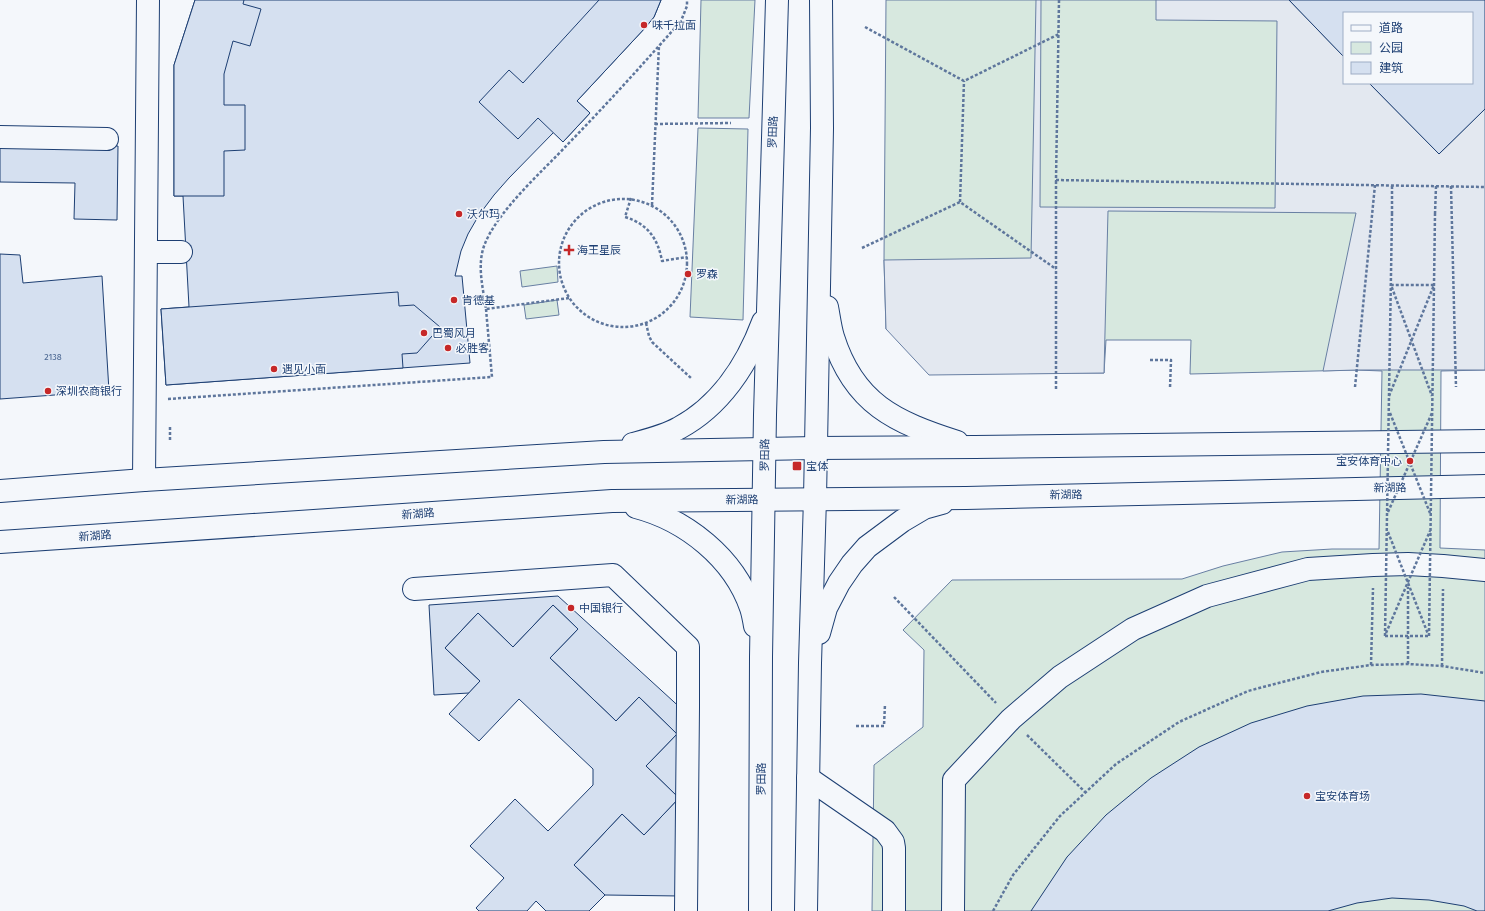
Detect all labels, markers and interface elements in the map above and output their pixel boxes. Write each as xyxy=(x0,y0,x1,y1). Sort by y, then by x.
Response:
legend xyxy=(1343,12,1473,84)
place label: 味千拉面 xyxy=(652,19,696,32)
marker: 味千拉面 xyxy=(639,20,649,30)
text: 道路 xyxy=(1379,21,1403,35)
text: 公园 xyxy=(1379,41,1403,55)
text: 建筑 xyxy=(1379,61,1403,75)
street label: 罗田路 xyxy=(766,115,780,149)
place label: 沃尔玛 xyxy=(467,208,500,221)
marker: 沃尔玛 xyxy=(454,209,464,219)
place label: 海王星辰 xyxy=(577,244,621,257)
marker: 海王星辰 xyxy=(564,245,574,255)
place label: 罗森 xyxy=(696,268,718,281)
marker: 罗森 xyxy=(683,269,693,279)
place label: 肯德基 xyxy=(462,294,495,307)
marker: 肯德基 xyxy=(449,295,459,305)
place label: 巴蜀风月 xyxy=(432,327,476,340)
marker: 巴蜀风月 xyxy=(419,328,429,338)
place label: 必胜客 xyxy=(456,342,489,355)
marker: 必胜客 xyxy=(443,343,453,353)
house number: 2138 xyxy=(44,352,62,362)
place label: 遇见小面 xyxy=(282,363,326,376)
marker: 遇见小面 xyxy=(269,364,279,374)
place label: 深圳农商银行 xyxy=(56,385,122,398)
marker: 深圳农商银行 xyxy=(43,386,53,396)
street label: 罗田路 xyxy=(758,438,772,472)
place label: 宝安体育中心 xyxy=(1336,455,1402,468)
marker: 宝安体育中心 xyxy=(1405,456,1415,466)
marker: 宝体 xyxy=(791,460,803,472)
place label: 宝体 xyxy=(806,460,829,473)
street label: 新湖路 xyxy=(1373,481,1407,495)
street label: 新湖路 xyxy=(1049,488,1083,502)
street label: 新湖路 xyxy=(725,493,759,507)
street label: 新湖路 xyxy=(401,506,435,522)
street label: 新湖路 xyxy=(78,528,112,544)
place label: 中国银行 xyxy=(579,602,623,615)
marker: 中国银行 xyxy=(566,603,576,613)
street label: 罗田路 xyxy=(755,763,768,796)
place label: 宝安体育场 xyxy=(1315,790,1370,803)
marker: 宝安体育场 xyxy=(1302,791,1312,801)

